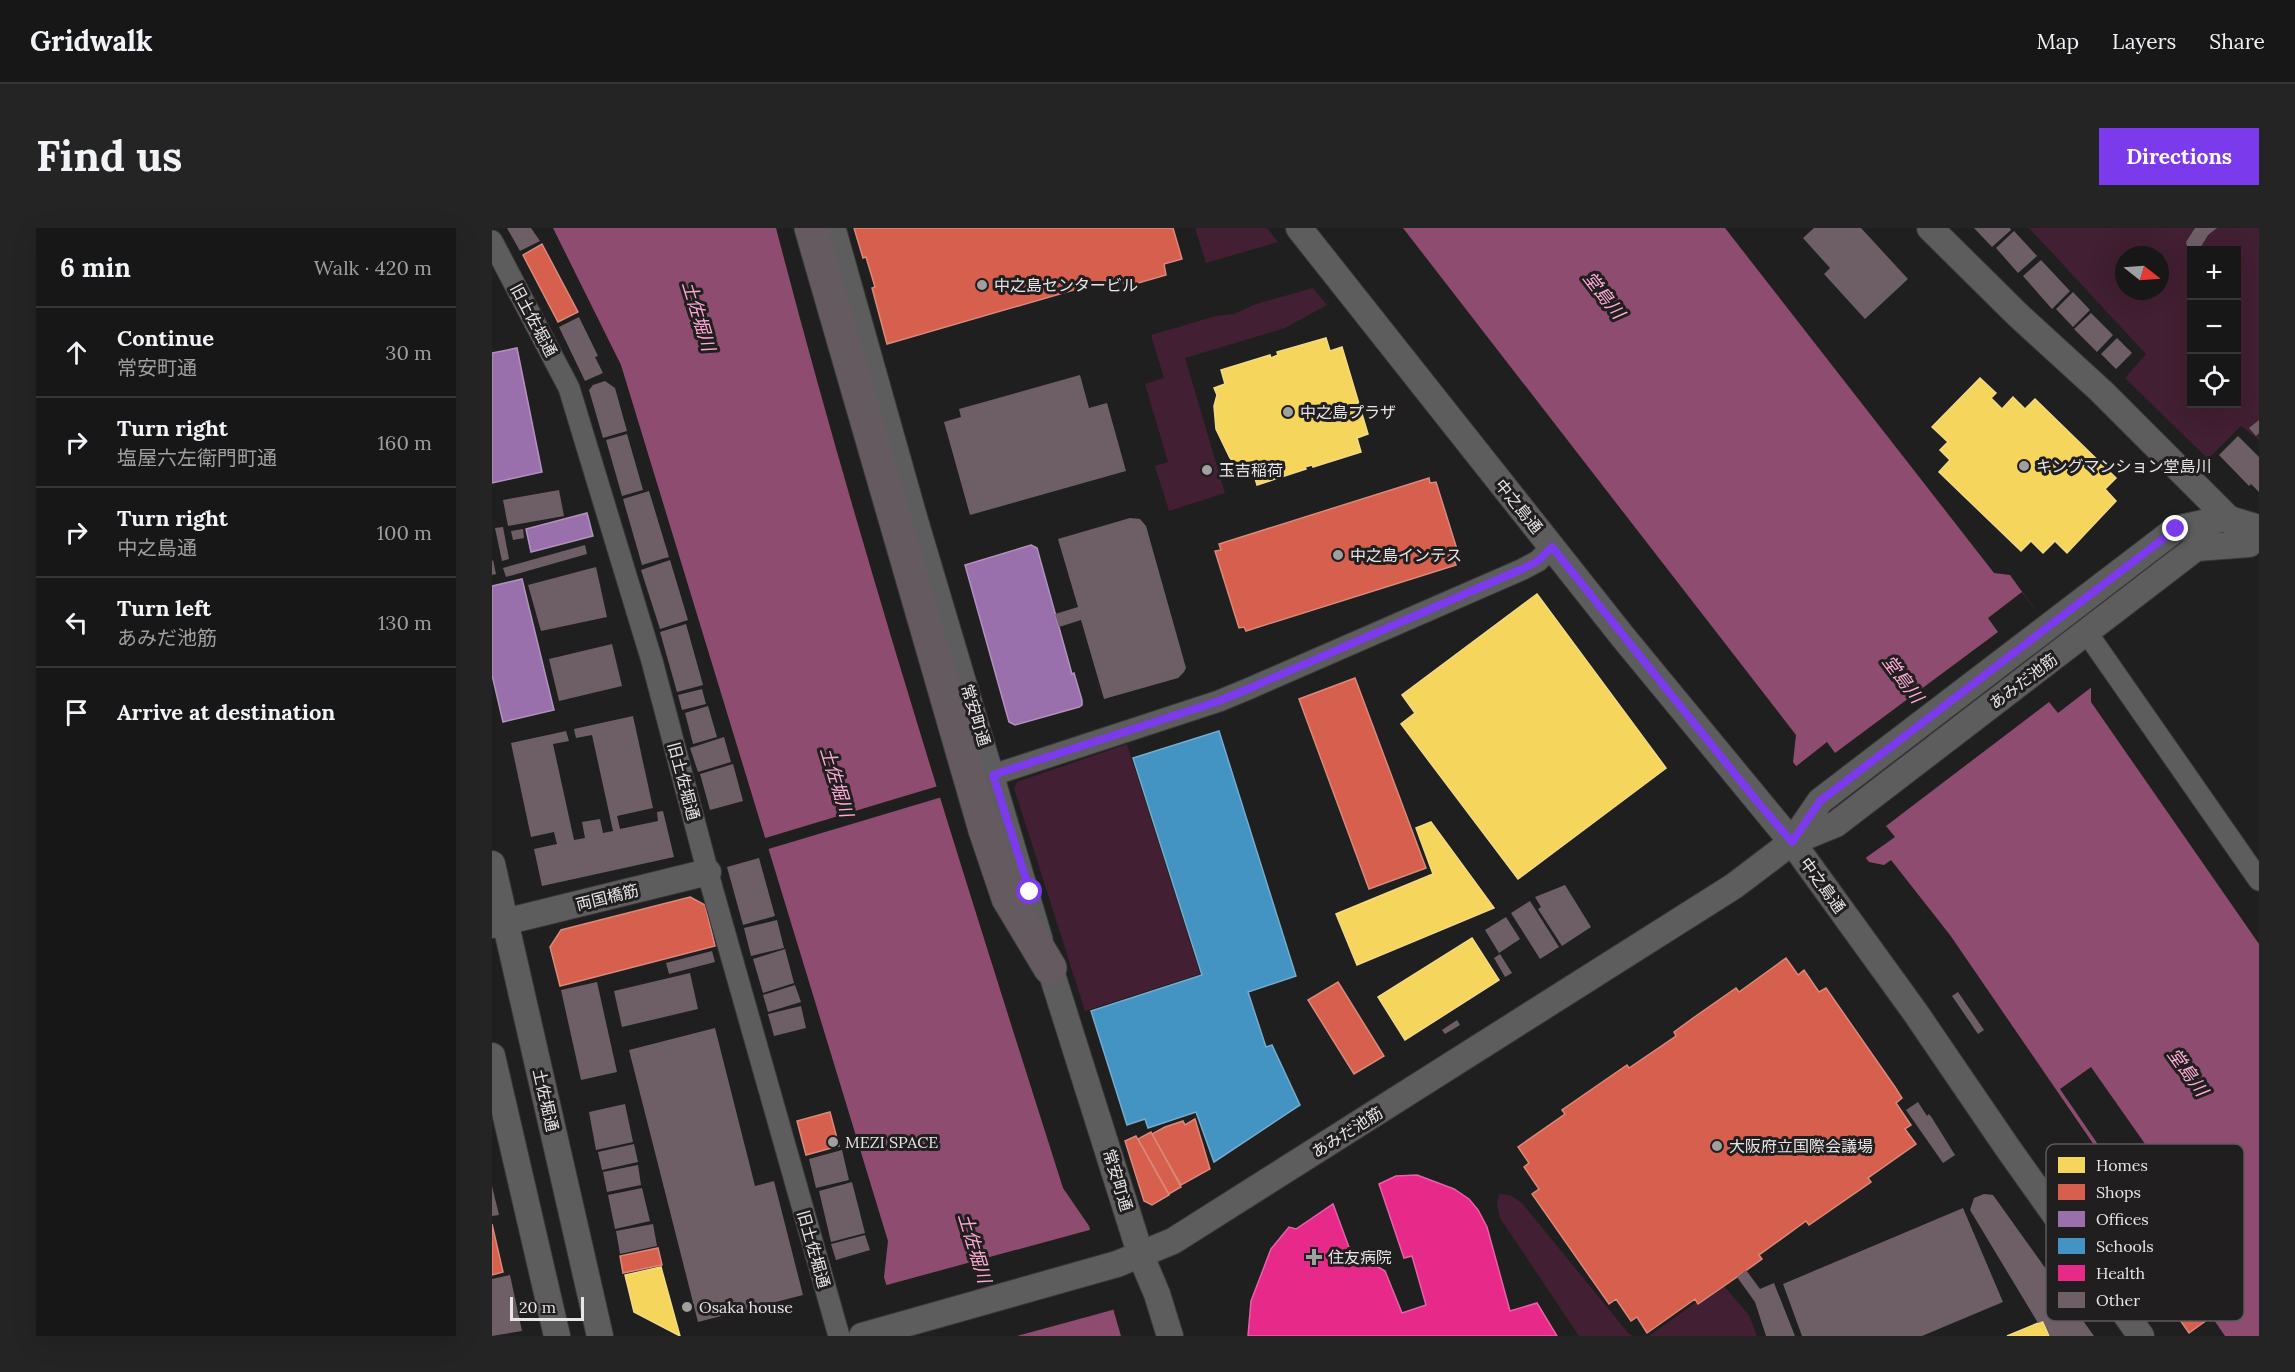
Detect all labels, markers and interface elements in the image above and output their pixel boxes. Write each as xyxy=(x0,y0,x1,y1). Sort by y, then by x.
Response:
text: Gridwalk xyxy=(30,23,153,59)
text: Map xyxy=(2036,28,2079,55)
text: Layers xyxy=(2112,28,2176,55)
text: Share xyxy=(2209,28,2265,55)
button: Directions xyxy=(2099,128,2259,185)
text: Find us xyxy=(36,129,182,183)
north arrow xyxy=(2115,246,2169,300)
map controls xyxy=(2187,246,2241,408)
button: + xyxy=(2187,246,2241,300)
text: 6 min xyxy=(60,251,131,284)
text: Walk · 420 m xyxy=(314,255,432,280)
water label: 堂島川 xyxy=(1578,267,1631,325)
place label: 中之島センタービル xyxy=(994,275,1138,295)
water label: 土佐堀川 xyxy=(677,278,721,356)
marker: 中之島センタービル xyxy=(975,278,989,292)
street label: 旧土佐堀通 xyxy=(506,280,562,360)
button: − xyxy=(2187,300,2241,354)
text: Continue xyxy=(117,324,214,352)
icon: ahead xyxy=(60,336,93,369)
text: 30 m xyxy=(385,340,432,365)
button: locate xyxy=(2187,354,2241,408)
text: 常安町通 xyxy=(117,355,197,380)
place label: 中之島プラザ xyxy=(1300,402,1396,422)
marker: 中之島プラザ xyxy=(1281,405,1295,419)
text: Turn right xyxy=(117,414,228,442)
icon: right xyxy=(60,426,93,459)
text: 160 m xyxy=(378,430,432,455)
text: 塩屋六左衛門町通 xyxy=(117,445,277,470)
place label: キングマンション堂島川 xyxy=(2036,456,2212,476)
marker: キングマンション堂島川 xyxy=(2017,459,2031,473)
place label: 玉吉稲荷 xyxy=(1219,460,1283,480)
marker: 玉吉稲荷 xyxy=(1200,463,1214,477)
street label: 中之島通 xyxy=(1491,475,1547,537)
text: Turn right xyxy=(117,504,228,532)
route end xyxy=(2162,515,2188,541)
icon: right xyxy=(60,516,93,549)
text: 100 m xyxy=(377,520,432,545)
text: 中之島通 xyxy=(117,535,197,560)
place label: 中之島インテス xyxy=(1350,545,1462,565)
marker: 中之島インテス xyxy=(1331,548,1345,562)
text: Turn left xyxy=(117,594,211,622)
icon: left xyxy=(60,606,93,639)
text: 130 m xyxy=(378,610,432,635)
text: あみだ池筋 xyxy=(117,625,217,650)
street label: あみだ池筋 xyxy=(1985,649,2061,713)
water label: 堂島川 xyxy=(1878,651,1930,709)
street label: 常安町通 xyxy=(957,681,995,749)
icon: arrive xyxy=(60,696,93,729)
text: Arrive at destination xyxy=(117,698,335,726)
street label: 旧土佐堀通 xyxy=(664,740,704,822)
water label: 土佐堀川 xyxy=(815,744,859,822)
street label: 中之島通 xyxy=(1796,853,1850,917)
route start xyxy=(1016,878,1042,904)
street label: 両国橋筋 xyxy=(574,880,640,914)
water label: 堂島川 xyxy=(2163,1043,2214,1102)
street label: 土佐堀通 xyxy=(529,1067,563,1133)
street label: あみだ池筋 xyxy=(1308,1102,1386,1162)
place label: MEZI SPACE xyxy=(845,1132,938,1152)
marker: MEZI SPACE xyxy=(826,1135,840,1149)
place label: 大阪府立国際会議場 xyxy=(1729,1136,1873,1156)
marker: 大阪府立国際会議場 xyxy=(1710,1139,1724,1153)
legend xyxy=(2046,1144,2244,1321)
street label: 常安町通 xyxy=(1099,1146,1137,1214)
text: Homes xyxy=(2096,1155,2148,1175)
text: Shops xyxy=(2096,1182,2141,1202)
street label: 旧土佐堀通 xyxy=(793,1208,835,1290)
text: Offices xyxy=(2096,1209,2149,1229)
water label: 土佐堀川 xyxy=(953,1210,997,1288)
text: Schools xyxy=(2096,1236,2154,1256)
place label: 住友病院 xyxy=(1328,1247,1392,1267)
marker: 住友病院 xyxy=(1305,1248,1323,1266)
text: Health xyxy=(2096,1263,2146,1283)
text: Other xyxy=(2096,1290,2140,1310)
scale bar xyxy=(510,1294,584,1322)
text: 20 m xyxy=(519,1297,556,1317)
place label: Osaka house xyxy=(699,1297,793,1317)
marker: Osaka house xyxy=(680,1300,694,1314)

